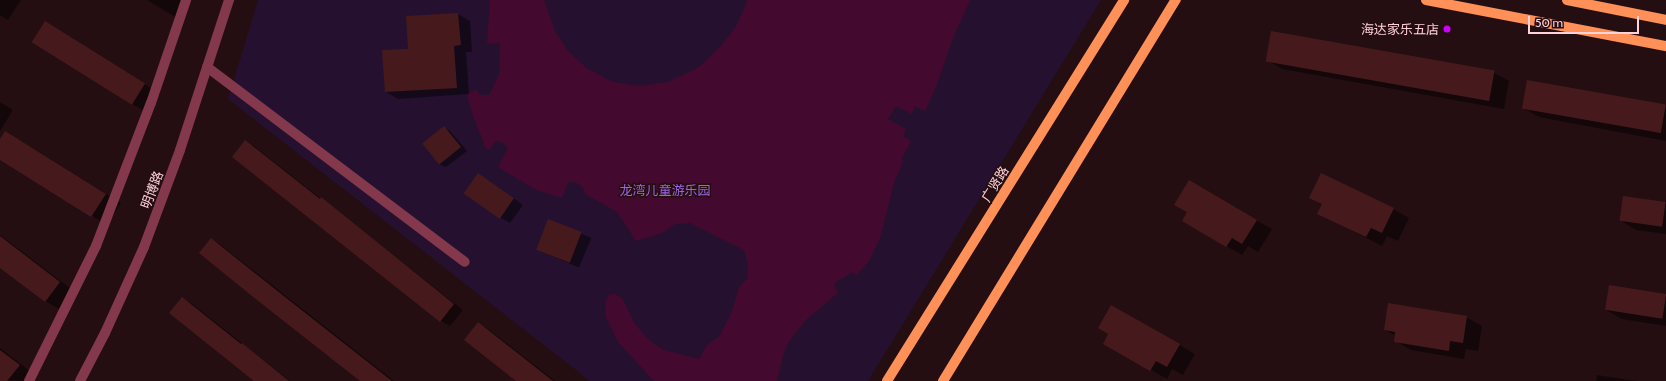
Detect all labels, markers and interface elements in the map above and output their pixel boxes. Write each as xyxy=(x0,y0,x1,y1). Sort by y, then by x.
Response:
scale bar xyxy=(1530,8,1641,34)
text: 50 m xyxy=(1535,15,1563,30)
place label: 海达家乐五店 xyxy=(1361,21,1439,37)
marker: 海达家乐五店 xyxy=(1442,24,1452,34)
street label: 广贤路 xyxy=(978,163,1012,205)
street label: 明博路 xyxy=(138,169,166,211)
park label: 龙湾儿童游乐园 xyxy=(620,182,710,198)

